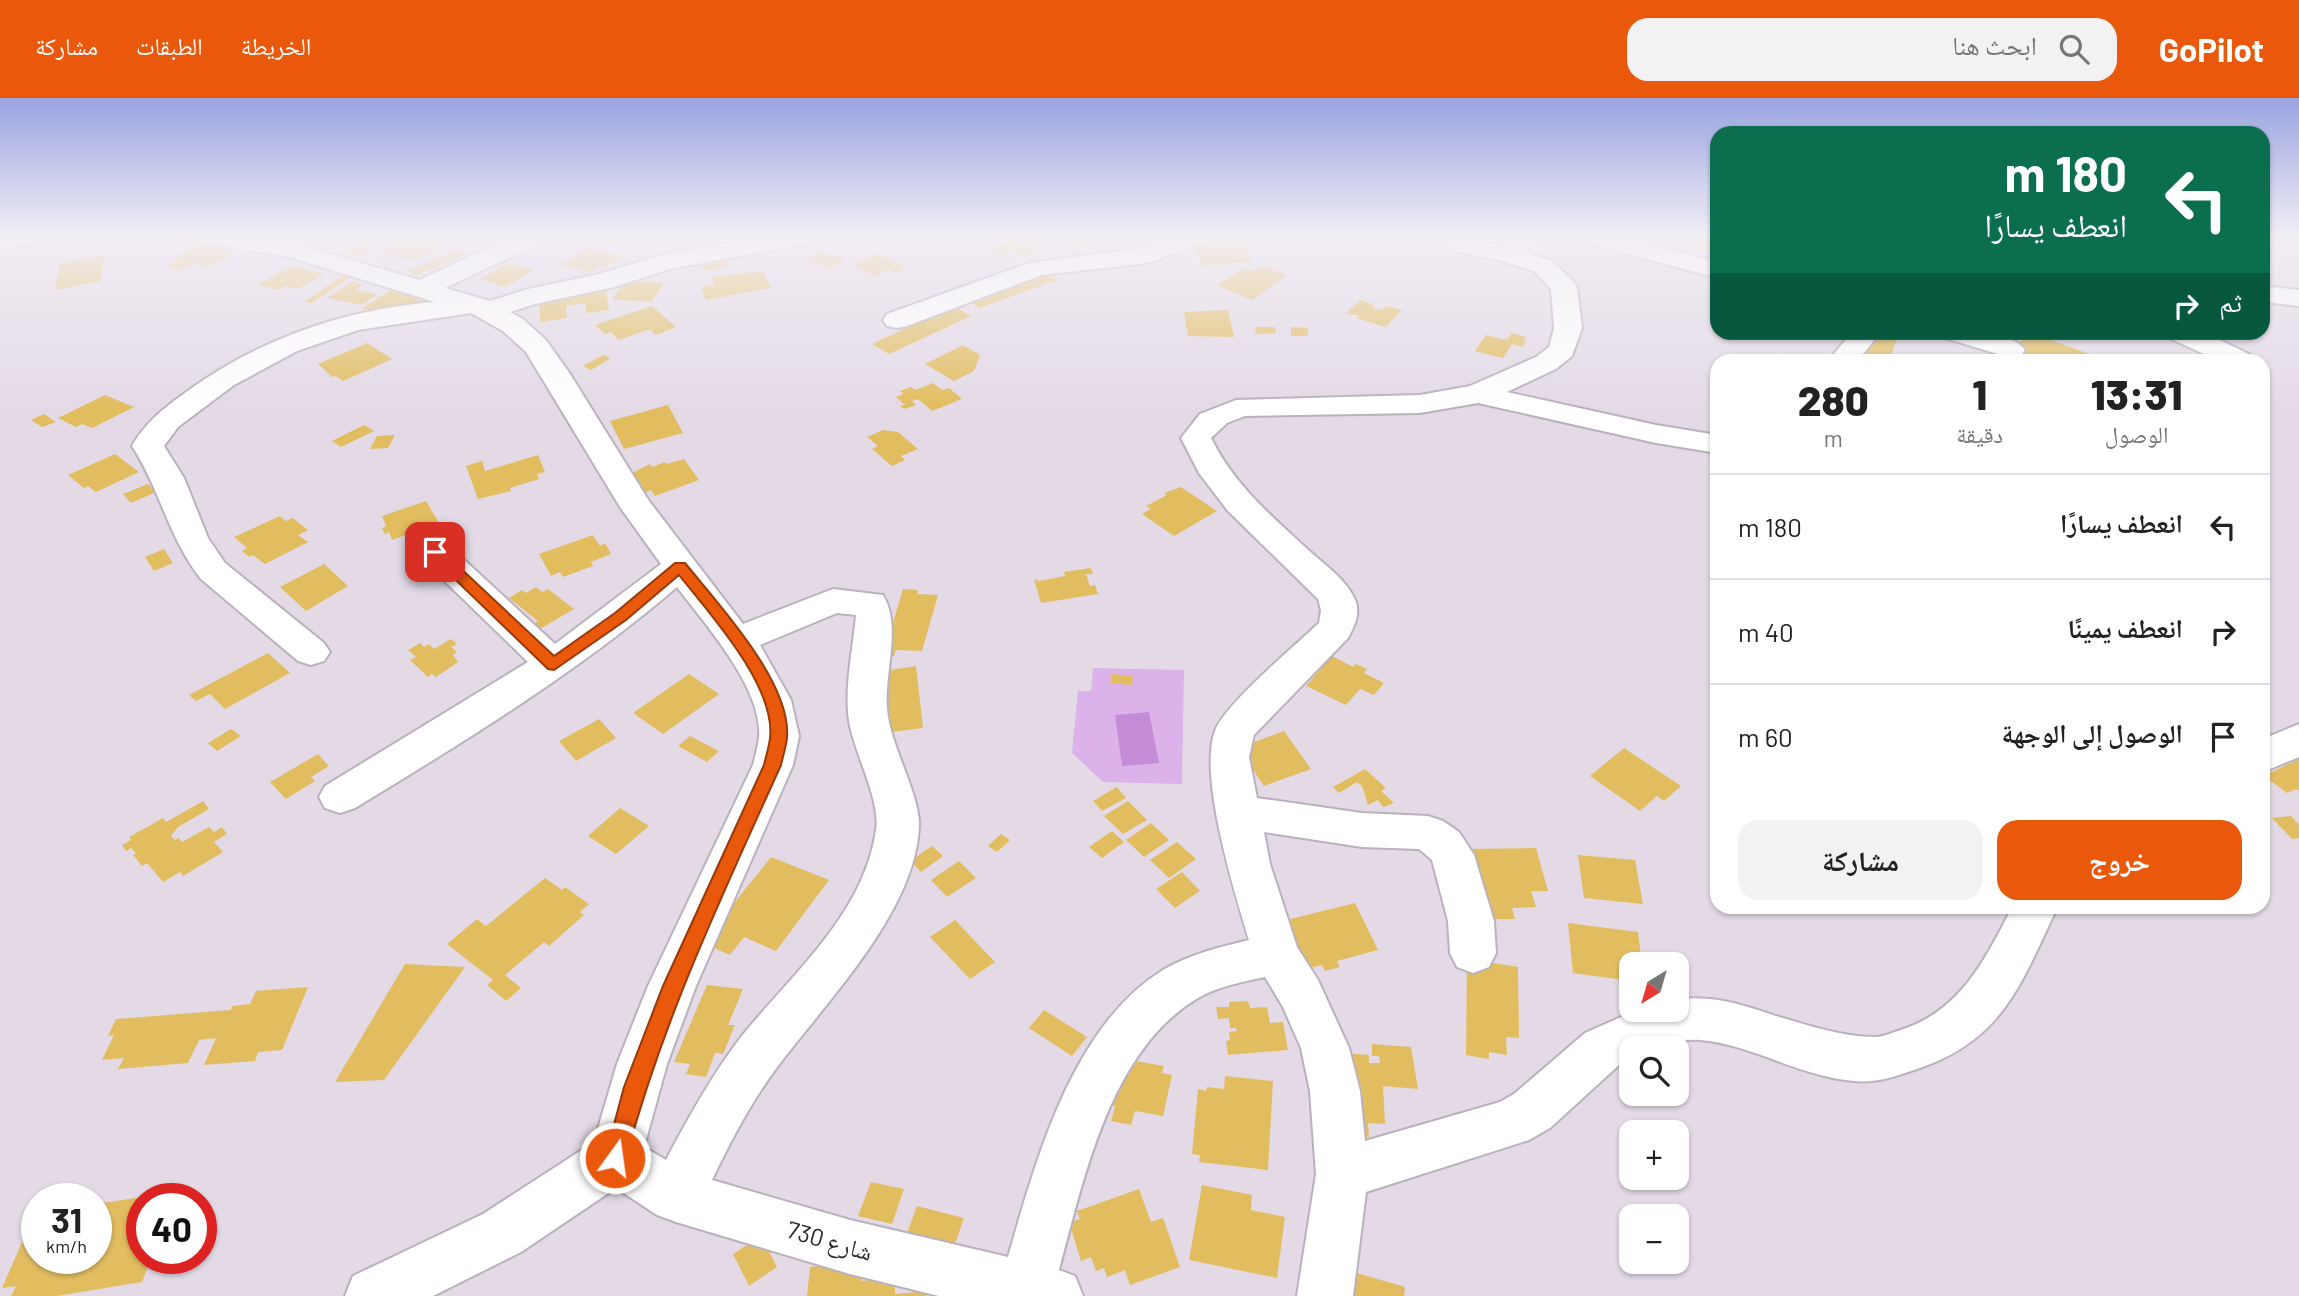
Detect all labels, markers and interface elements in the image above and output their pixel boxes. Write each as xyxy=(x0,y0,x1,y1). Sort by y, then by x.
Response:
search box xyxy=(1627,18,2117,81)
text: ابحث هنا xyxy=(1952,29,2037,60)
text: GoPilot xyxy=(2159,29,2264,69)
icon: search xyxy=(2055,30,2093,68)
text: مشاركة xyxy=(35,31,98,60)
text: الطبقات xyxy=(136,31,203,60)
text: الخريطة xyxy=(241,31,311,60)
text: 180 m xyxy=(2004,143,2127,202)
icon: left xyxy=(2151,154,2242,245)
text: انعطف يسارًا xyxy=(1984,205,2127,243)
text: ثم xyxy=(2219,286,2242,317)
icon: right xyxy=(2167,287,2205,325)
text: 1 xyxy=(1972,368,1987,418)
text: 13:31 xyxy=(2091,368,2182,418)
text: 280 xyxy=(1798,374,1869,424)
text: دقيقة xyxy=(1956,420,2003,448)
text: الوصول xyxy=(2105,420,2168,448)
text: m xyxy=(1824,424,1843,452)
text: انعطف يسارًا xyxy=(2060,507,2183,538)
icon: left xyxy=(2204,508,2242,546)
text: 180 m xyxy=(1738,511,1802,542)
pin xyxy=(405,522,465,582)
icon: arrive xyxy=(416,533,454,571)
text: انعطف يمينًا xyxy=(2068,612,2183,643)
icon: right xyxy=(2204,613,2242,651)
text: 40 m xyxy=(1738,616,1794,647)
text: الوصول إلى الوجهة xyxy=(2002,717,2183,748)
icon: arrive xyxy=(2204,718,2242,756)
text: 60 m xyxy=(1738,721,1793,752)
button: مشاركة xyxy=(1738,820,1983,900)
button: خروج xyxy=(1997,820,2242,900)
north arrow xyxy=(1619,952,1689,1022)
map controls xyxy=(1619,952,1689,1274)
button: search xyxy=(1619,1036,1689,1106)
button: + xyxy=(1619,1120,1689,1190)
position arrow xyxy=(578,1121,652,1195)
speed limit sign: 40 xyxy=(126,1183,217,1274)
text: 31 xyxy=(51,1198,82,1240)
button: − xyxy=(1619,1204,1689,1274)
street label: شارع 730 xyxy=(783,1214,876,1268)
text: km/h xyxy=(46,1235,87,1257)

